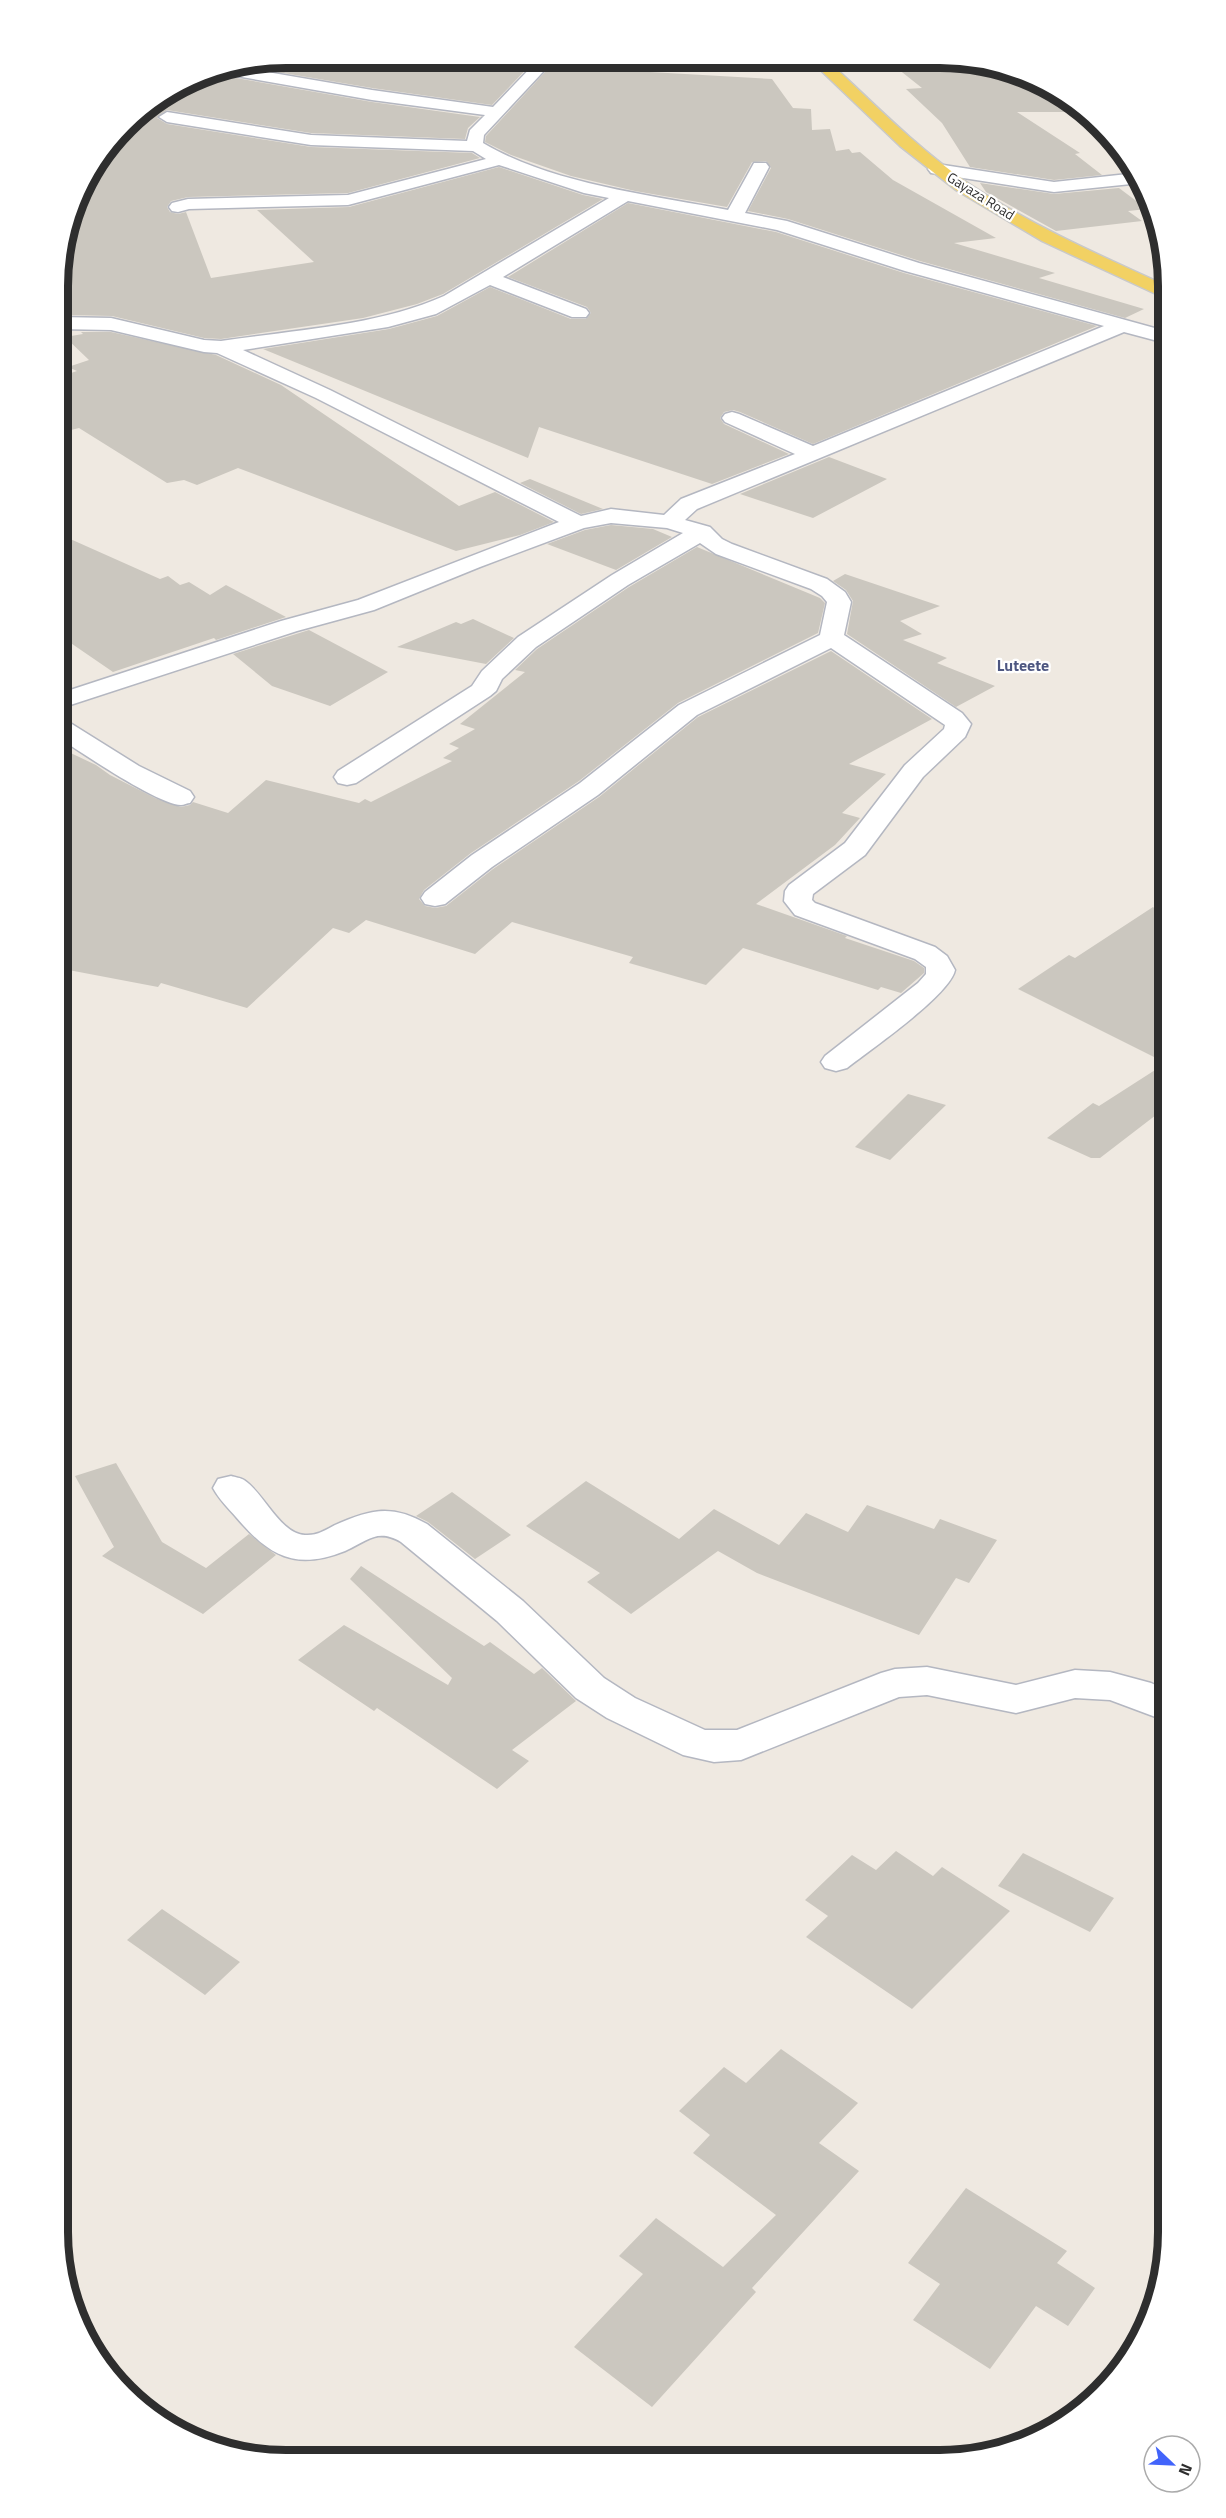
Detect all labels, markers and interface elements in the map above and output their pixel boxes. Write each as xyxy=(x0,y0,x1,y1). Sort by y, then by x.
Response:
street label: Gayaza Road xyxy=(943,167,1019,225)
district label: Luteete xyxy=(997,653,1049,677)
north arrow xyxy=(1142,2434,1202,2494)
text: N xyxy=(1173,2460,1199,2480)

